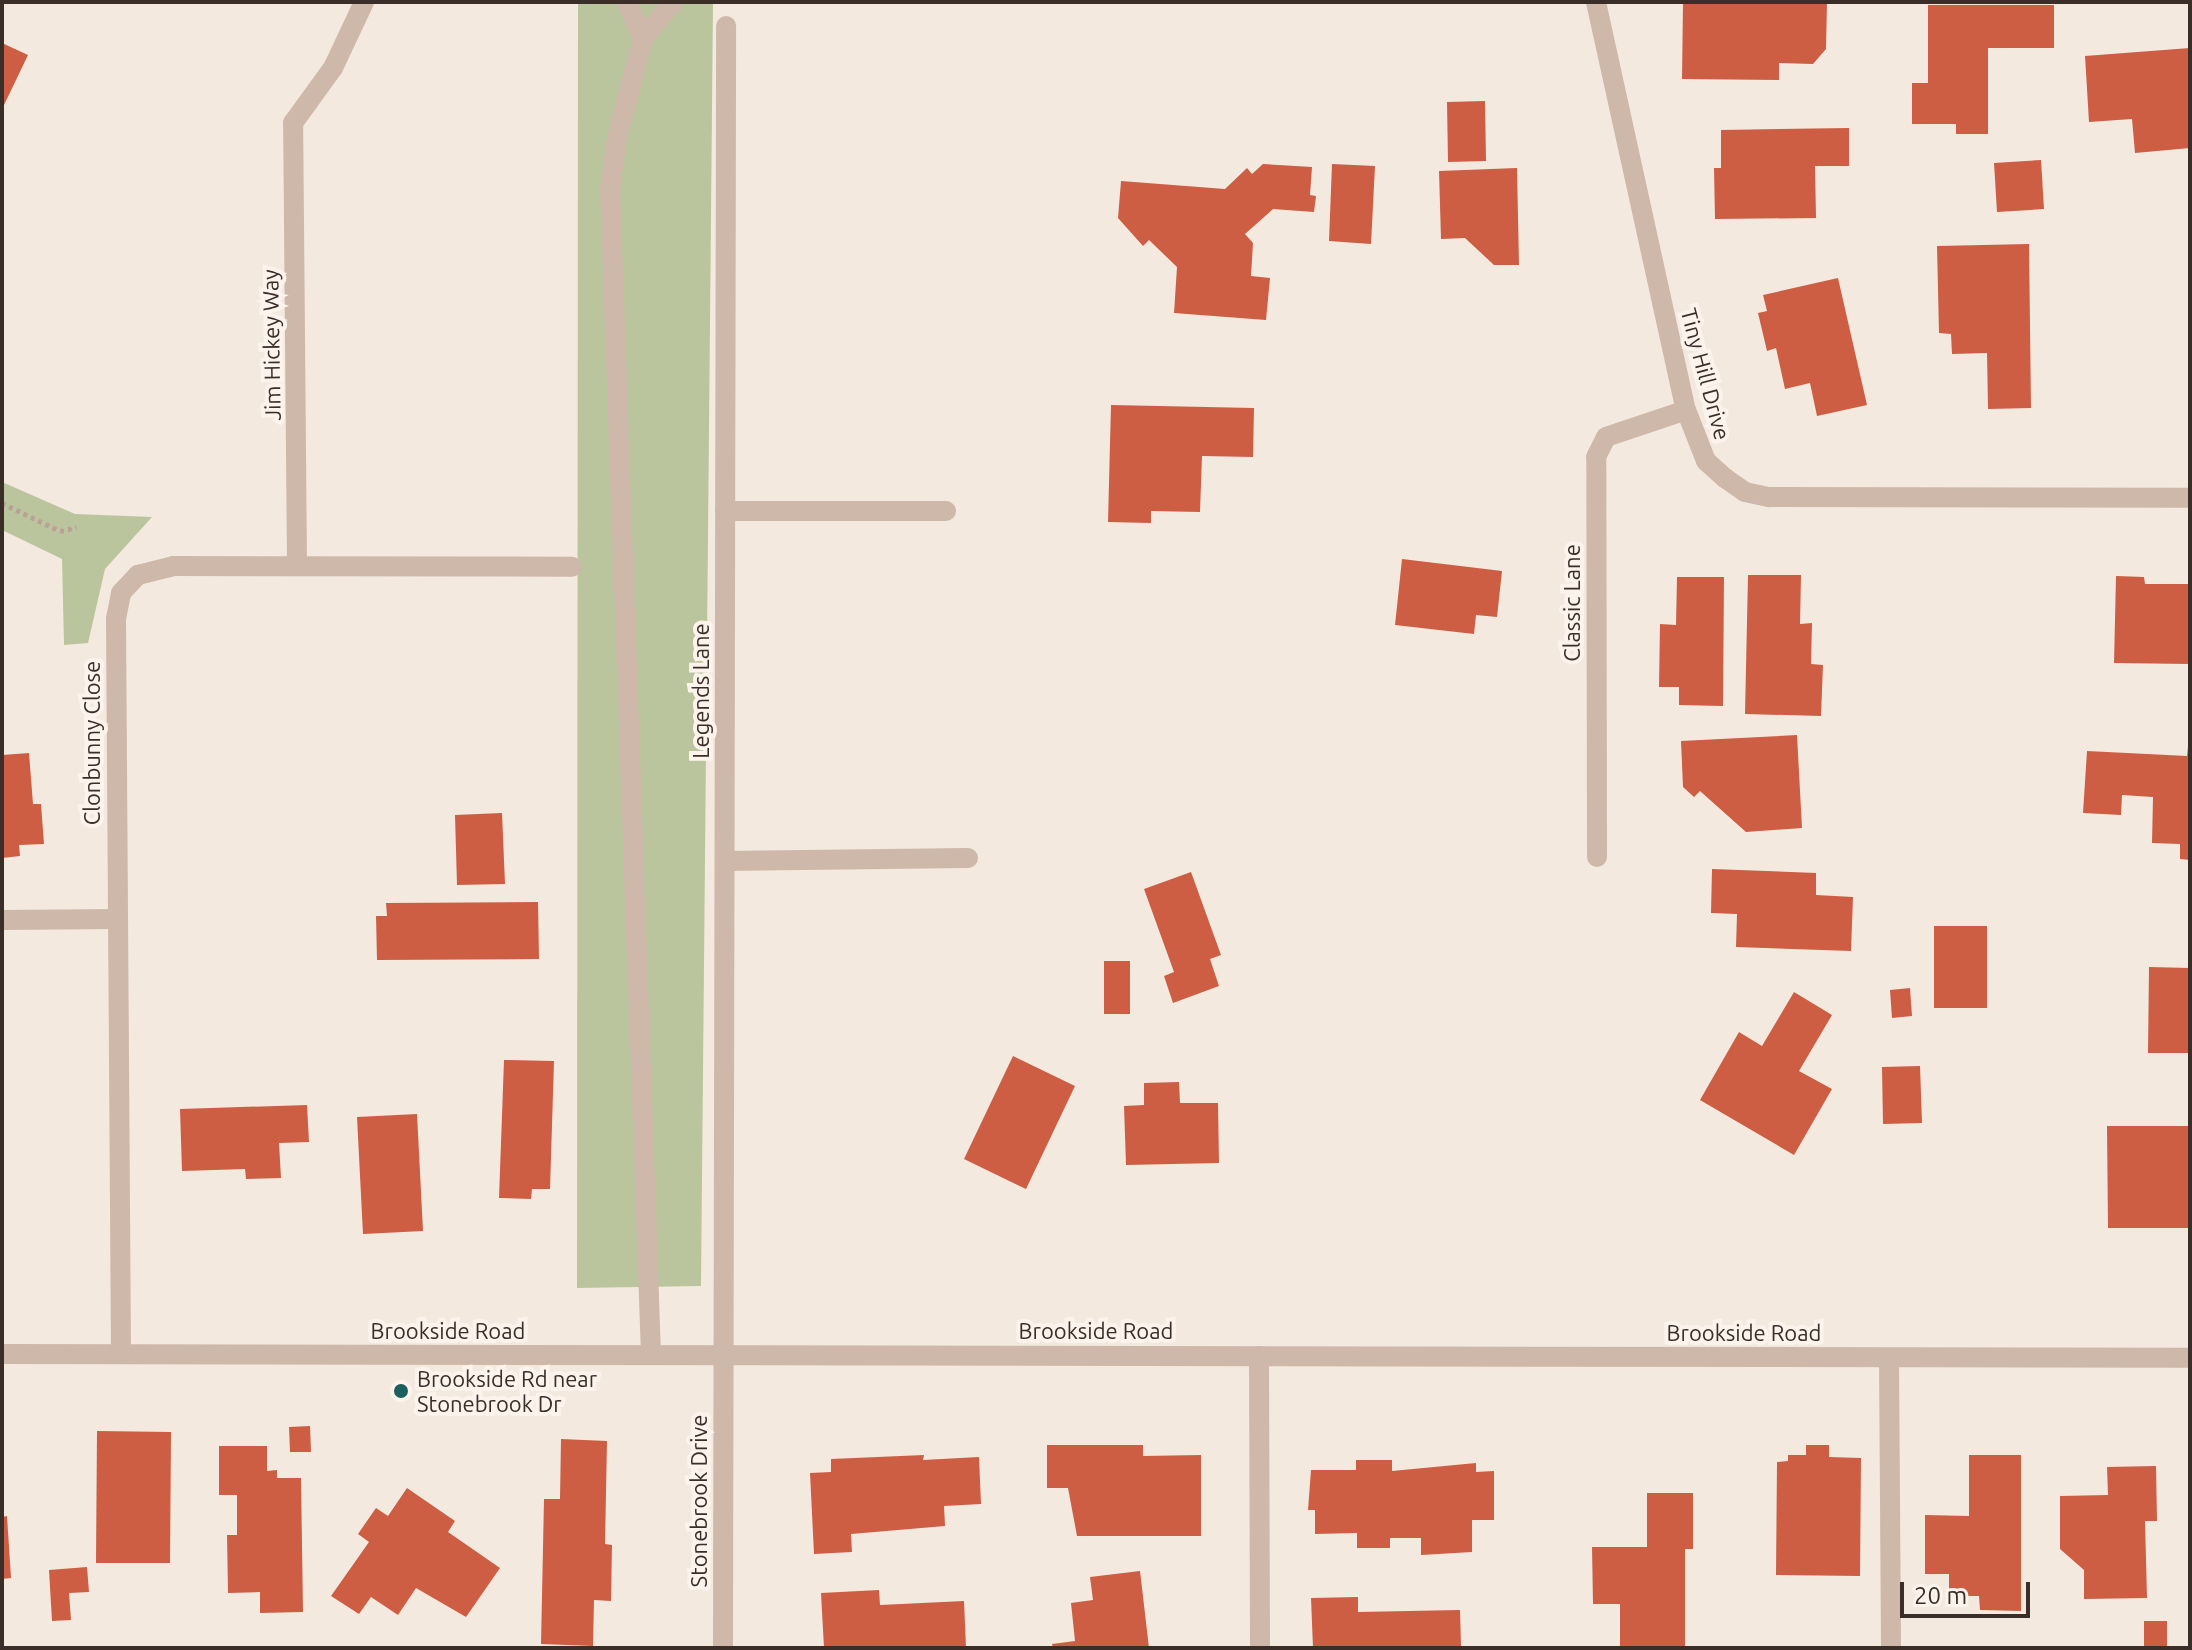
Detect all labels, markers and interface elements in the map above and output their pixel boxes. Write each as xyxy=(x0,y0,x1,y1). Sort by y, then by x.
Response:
street label: Jim Hickey Way xyxy=(256,269,286,421)
street label: Tiny Hill Drive xyxy=(1676,305,1736,443)
street label: Classic Lane xyxy=(1559,544,1585,662)
street label: Legends Lane xyxy=(688,623,714,759)
street label: Clonbunny Close xyxy=(79,661,105,825)
street label: Brookside Road xyxy=(371,1318,525,1344)
street label: Brookside Road xyxy=(1019,1318,1173,1344)
street label: Brookside Road xyxy=(1667,1320,1821,1346)
place label: Brookside Rd near Stonebrook Dr xyxy=(417,1365,597,1416)
marker: Brookside Rd near Stonebrook Dr xyxy=(392,1382,410,1400)
street label: Stonebrook Drive xyxy=(686,1415,712,1587)
scale bar xyxy=(1904,1566,2034,1616)
text: 20 m xyxy=(1914,1582,1967,1609)

